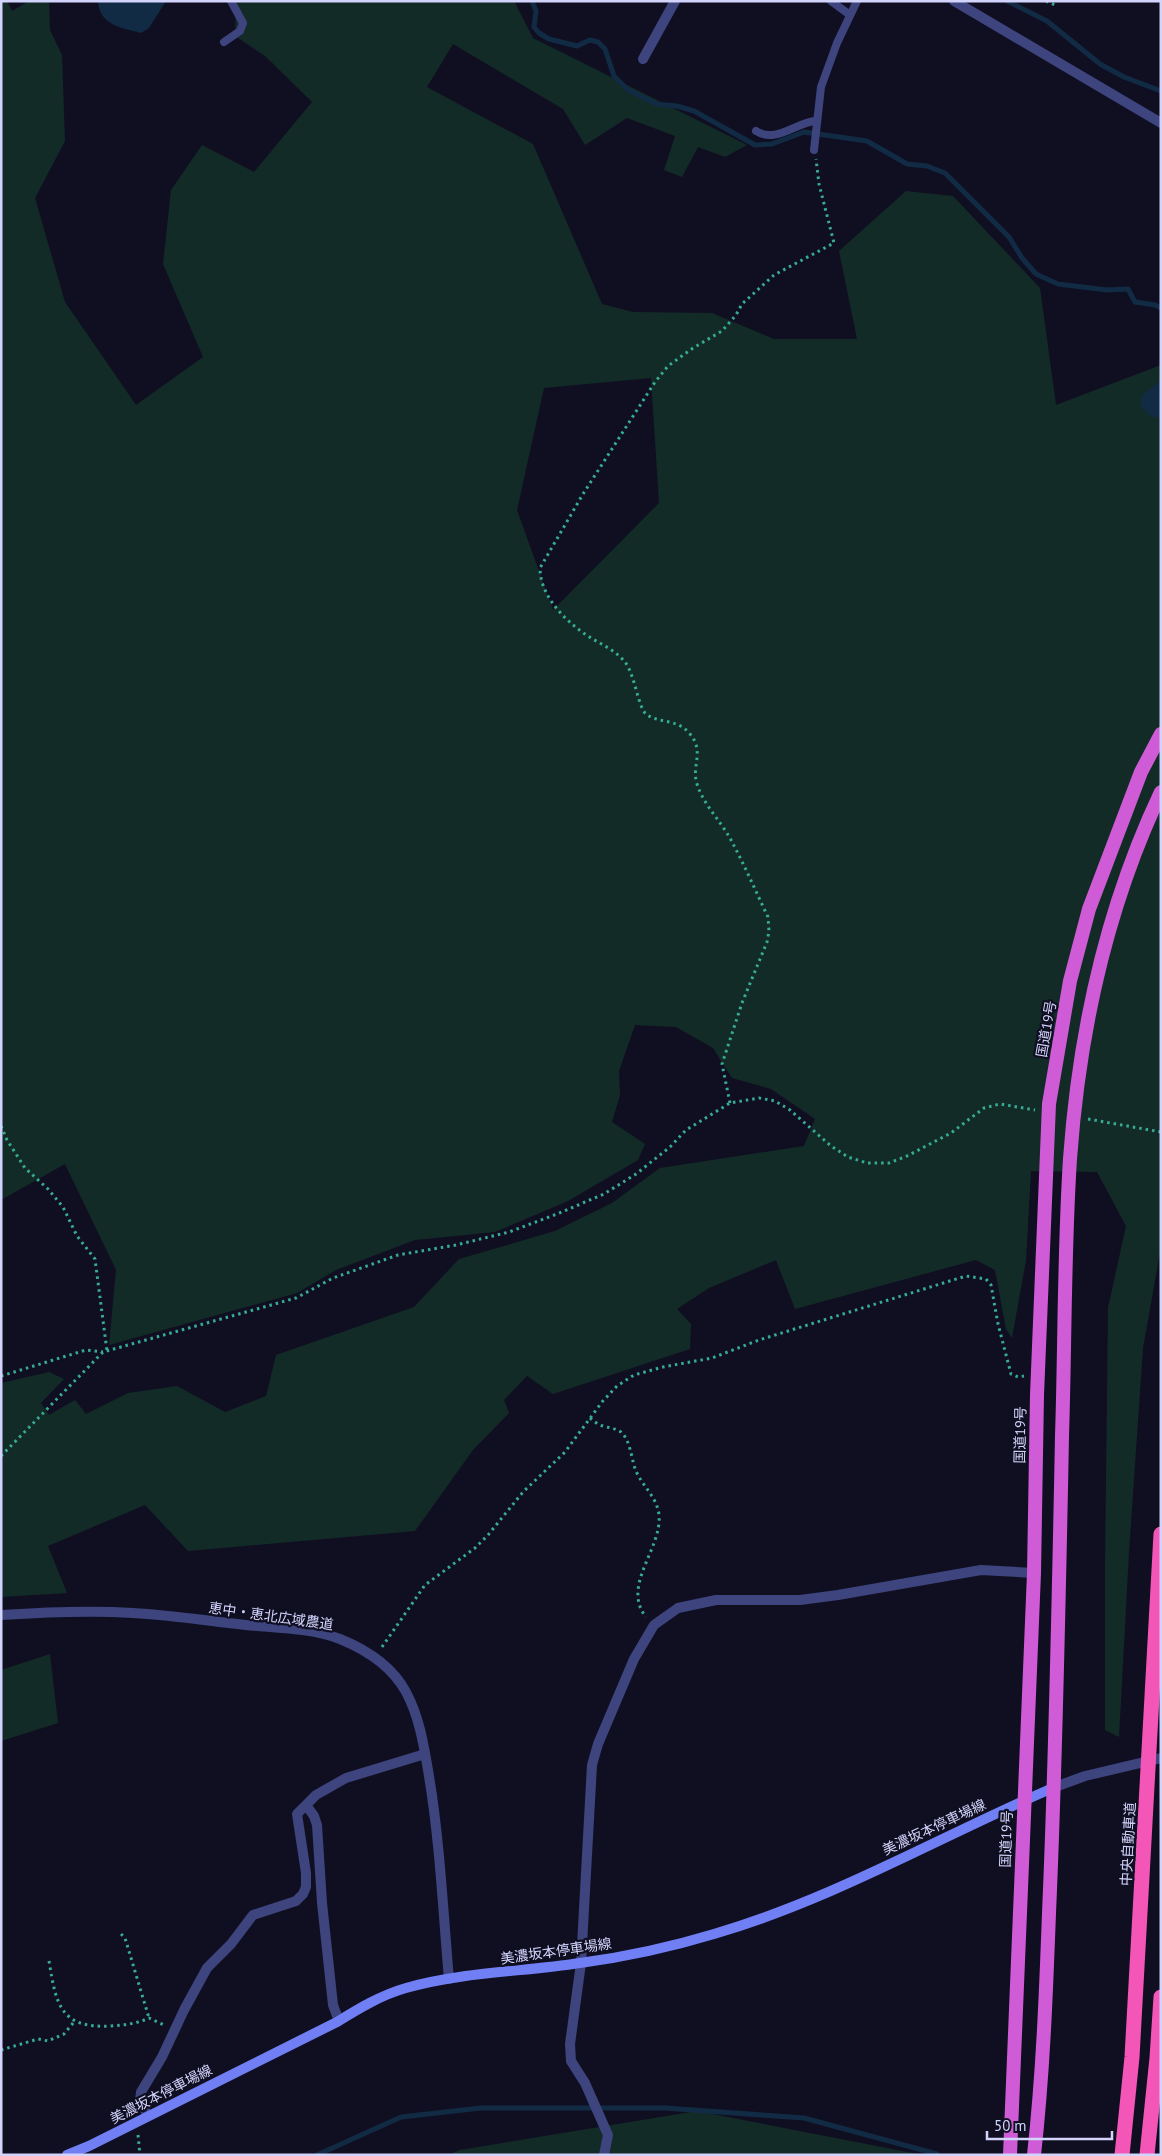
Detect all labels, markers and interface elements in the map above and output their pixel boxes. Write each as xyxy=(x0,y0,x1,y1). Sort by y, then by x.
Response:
street label: 国道19号 xyxy=(1032,999,1060,1059)
street label: 国道19号 xyxy=(1011,1406,1029,1464)
street label: 恵中・恵北広域農道 xyxy=(207,1598,335,1634)
street label: 美濃坂本停車場線 xyxy=(879,1795,989,1859)
street label: 中央自動車道 xyxy=(1117,1802,1139,1886)
street label: 国道19号 xyxy=(996,1810,1016,1868)
street label: 美濃坂本停車場線 xyxy=(499,1934,613,1968)
street label: 美濃坂本停車場線 xyxy=(107,2061,215,2127)
scale bar xyxy=(987,2108,1112,2140)
text: 50 m xyxy=(994,2116,1027,2135)

